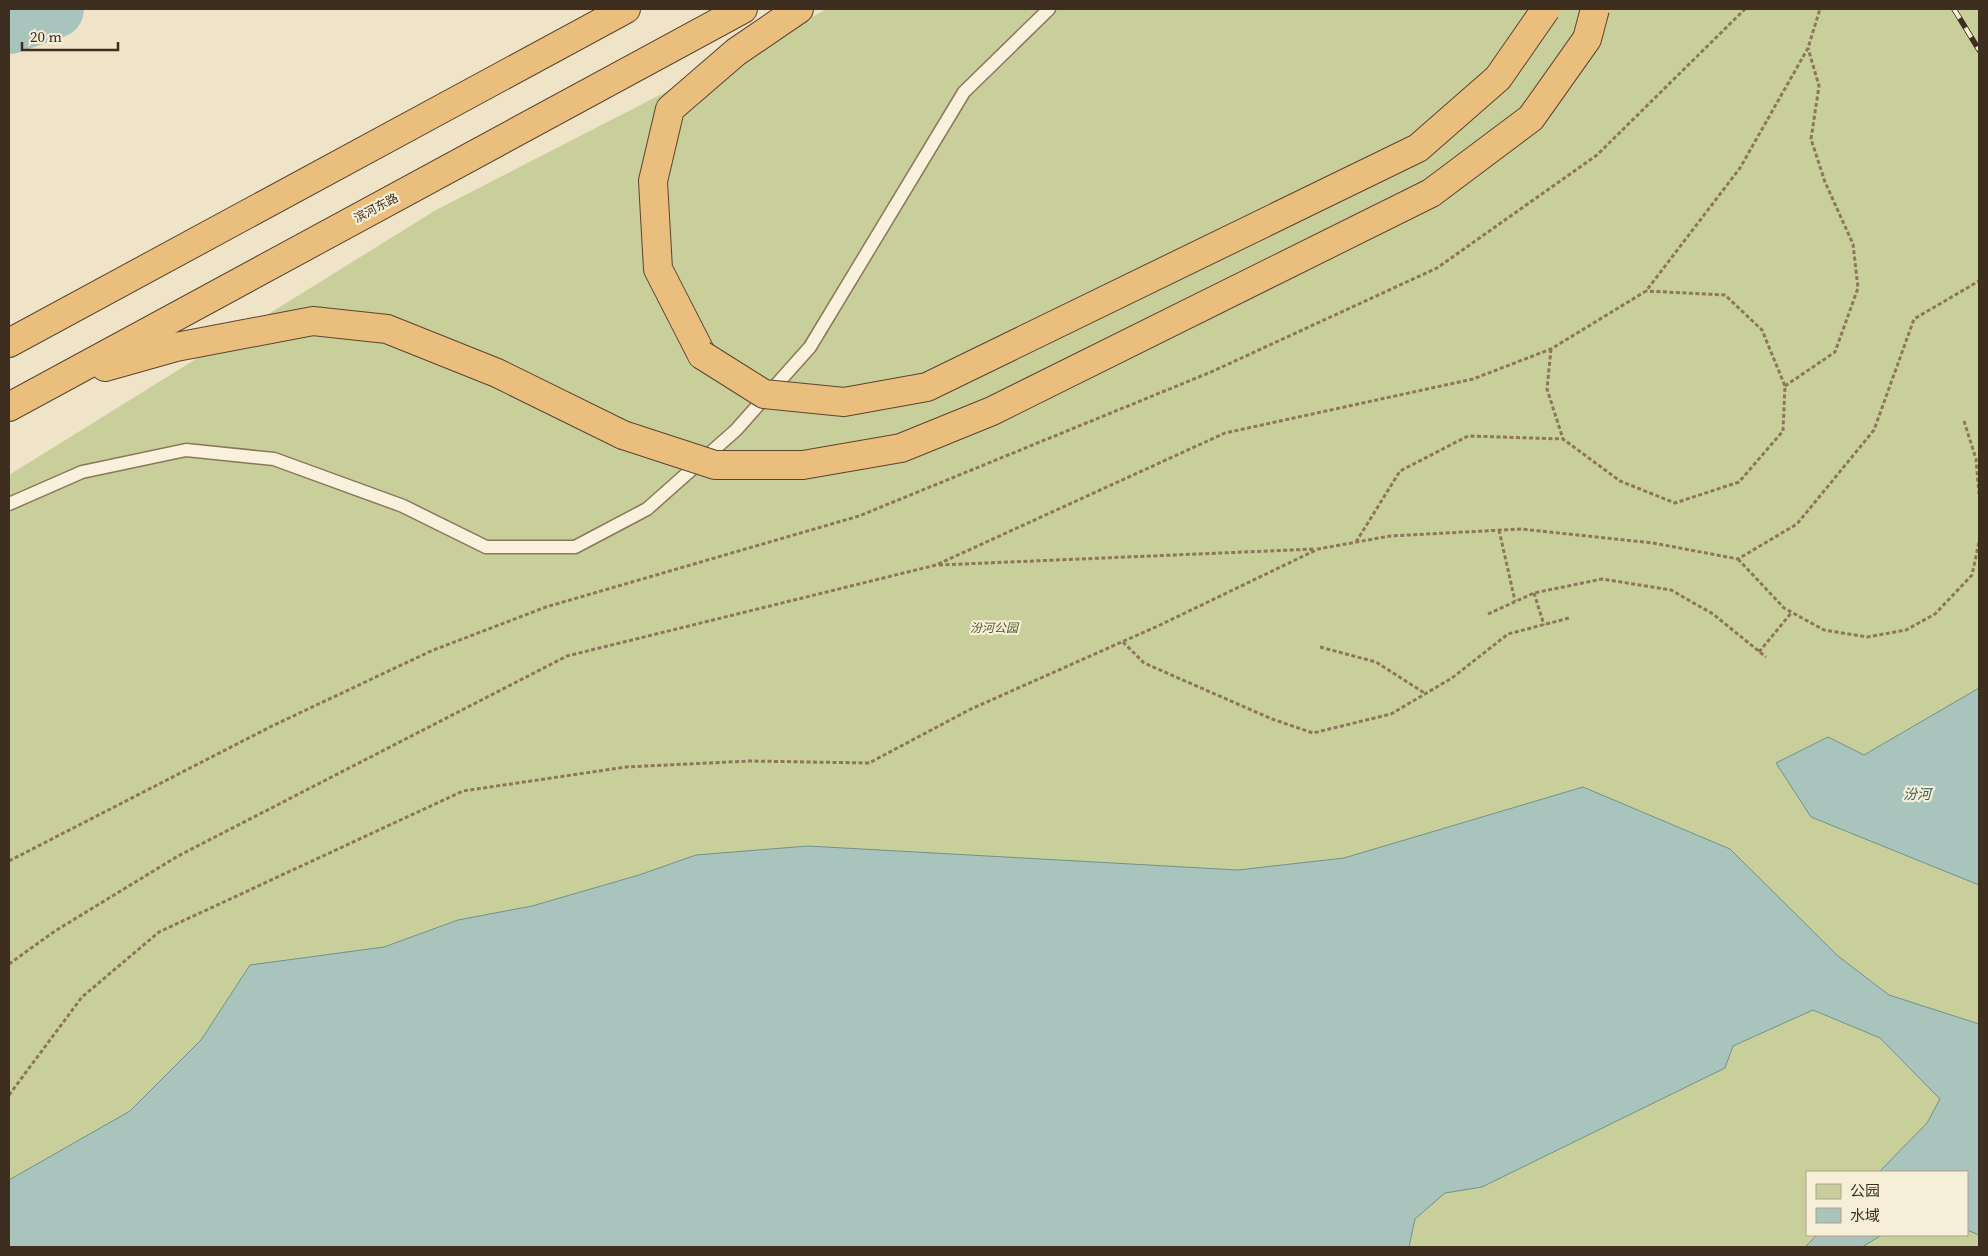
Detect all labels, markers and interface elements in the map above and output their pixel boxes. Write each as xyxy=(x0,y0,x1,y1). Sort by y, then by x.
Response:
scale bar xyxy=(22,20,119,52)
text: 20 m xyxy=(30,26,62,47)
street label: 滨河东路 xyxy=(351,190,401,226)
park label: 汾河公园 xyxy=(970,620,1020,636)
water label: 汾河 xyxy=(1903,784,1934,804)
legend xyxy=(1806,1171,1968,1236)
text: 公园 xyxy=(1850,1180,1880,1201)
text: 水域 xyxy=(1850,1205,1880,1226)

